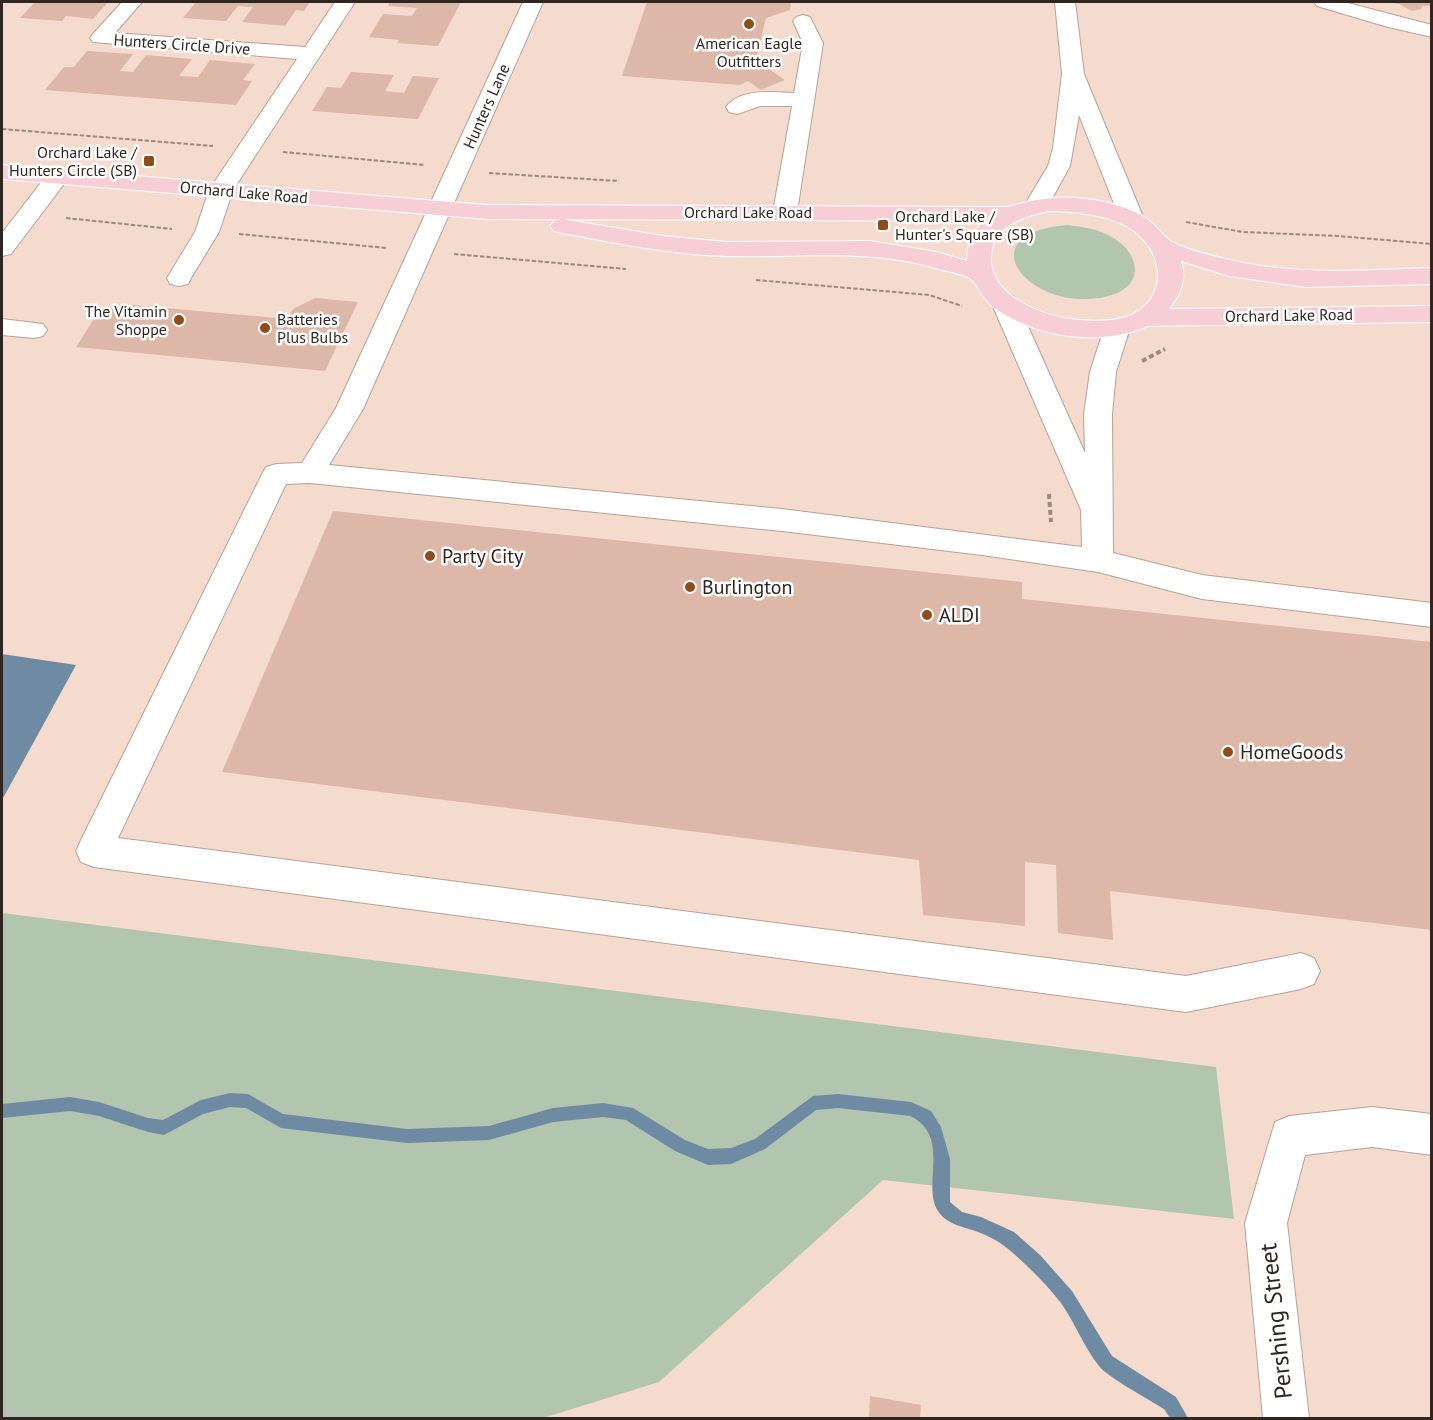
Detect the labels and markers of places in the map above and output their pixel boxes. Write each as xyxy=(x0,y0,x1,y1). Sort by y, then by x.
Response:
marker: American Eagle Outfitters xyxy=(742,17,756,31)
place label: American Eagle Outfitters xyxy=(696,33,802,71)
place label: Orchard Lake / Hunters Circle (SB) xyxy=(9,142,138,180)
marker: Orchard Lake / Hunters Circle (SB) xyxy=(142,154,156,168)
place label: Orchard Lake / Hunter's Square (SB) xyxy=(895,206,1034,244)
marker: Orchard Lake / Hunter's Square (SB) xyxy=(876,218,890,232)
place label: The Vitamin Shoppe xyxy=(85,301,167,339)
place label: Batteries Plus Bulbs xyxy=(277,309,349,347)
marker: The Vitamin Shoppe xyxy=(172,313,186,327)
marker: Batteries Plus Bulbs xyxy=(258,321,272,335)
place label: Party City xyxy=(442,543,524,569)
marker: Party City xyxy=(423,549,437,563)
place label: Burlington xyxy=(702,574,792,600)
marker: Burlington xyxy=(683,580,697,594)
place label: ALDI xyxy=(939,602,980,628)
marker: ALDI xyxy=(920,608,934,622)
place label: HomeGoods xyxy=(1240,739,1343,765)
marker: HomeGoods xyxy=(1221,745,1235,759)

